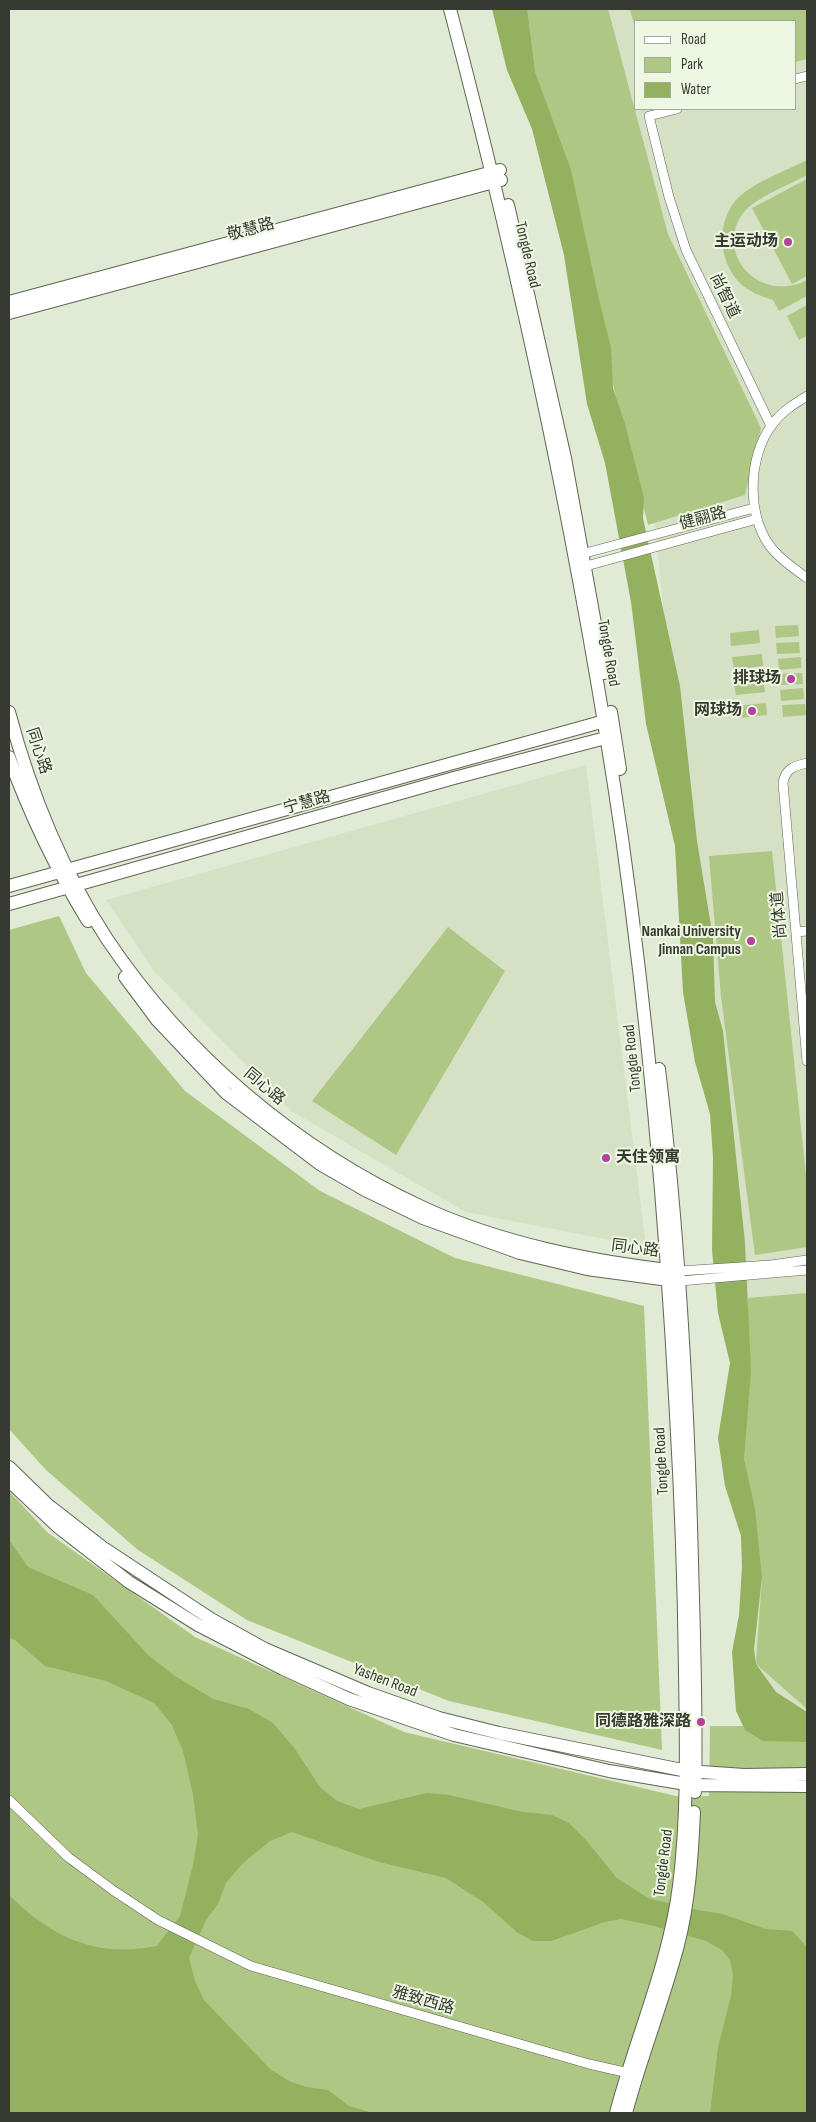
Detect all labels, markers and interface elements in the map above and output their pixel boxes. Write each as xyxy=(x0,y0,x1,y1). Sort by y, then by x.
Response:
legend xyxy=(634,20,796,110)
text: Road xyxy=(681,30,706,49)
text: Park xyxy=(681,55,703,74)
text: Water xyxy=(681,80,711,99)
street label: 敬慧路 xyxy=(225,215,277,245)
street label: Tongde Road xyxy=(510,220,544,290)
place label: 主运动场 xyxy=(714,232,778,252)
marker: 主运动场 xyxy=(782,236,794,248)
street label: 尚智道 xyxy=(705,270,743,322)
street label: 健翮路 xyxy=(677,504,729,534)
street label: Tongde Road xyxy=(593,618,623,688)
place label: 排球场 xyxy=(733,669,781,689)
marker: 排球场 xyxy=(785,673,797,685)
place label: 网球场 xyxy=(694,701,742,721)
marker: 网球场 xyxy=(746,705,758,717)
street label: 同心路 xyxy=(21,725,55,777)
street label: 宁慧路 xyxy=(281,787,333,819)
street label: 尚体道 xyxy=(768,890,792,940)
place label: Nankai University Jinnan Campus xyxy=(641,922,741,960)
marker: Nankai University Jinnan Campus xyxy=(745,935,757,947)
street label: Tongde Road xyxy=(620,1023,646,1093)
street label: 同心路 xyxy=(239,1064,289,1110)
place label: 天住领寓 xyxy=(616,1148,680,1168)
marker: 天住领寓 xyxy=(600,1152,612,1164)
street label: 同心路 xyxy=(610,1237,660,1261)
street label: Tongde Road xyxy=(651,1427,673,1495)
street label: Yashen Road xyxy=(350,1660,420,1702)
place label: 同德路雅深路 xyxy=(595,1712,691,1732)
marker: 同德路雅深路 xyxy=(695,1716,707,1728)
street label: Tongde Road xyxy=(650,1828,678,1898)
street label: 雅致西路 xyxy=(390,1983,456,2019)

